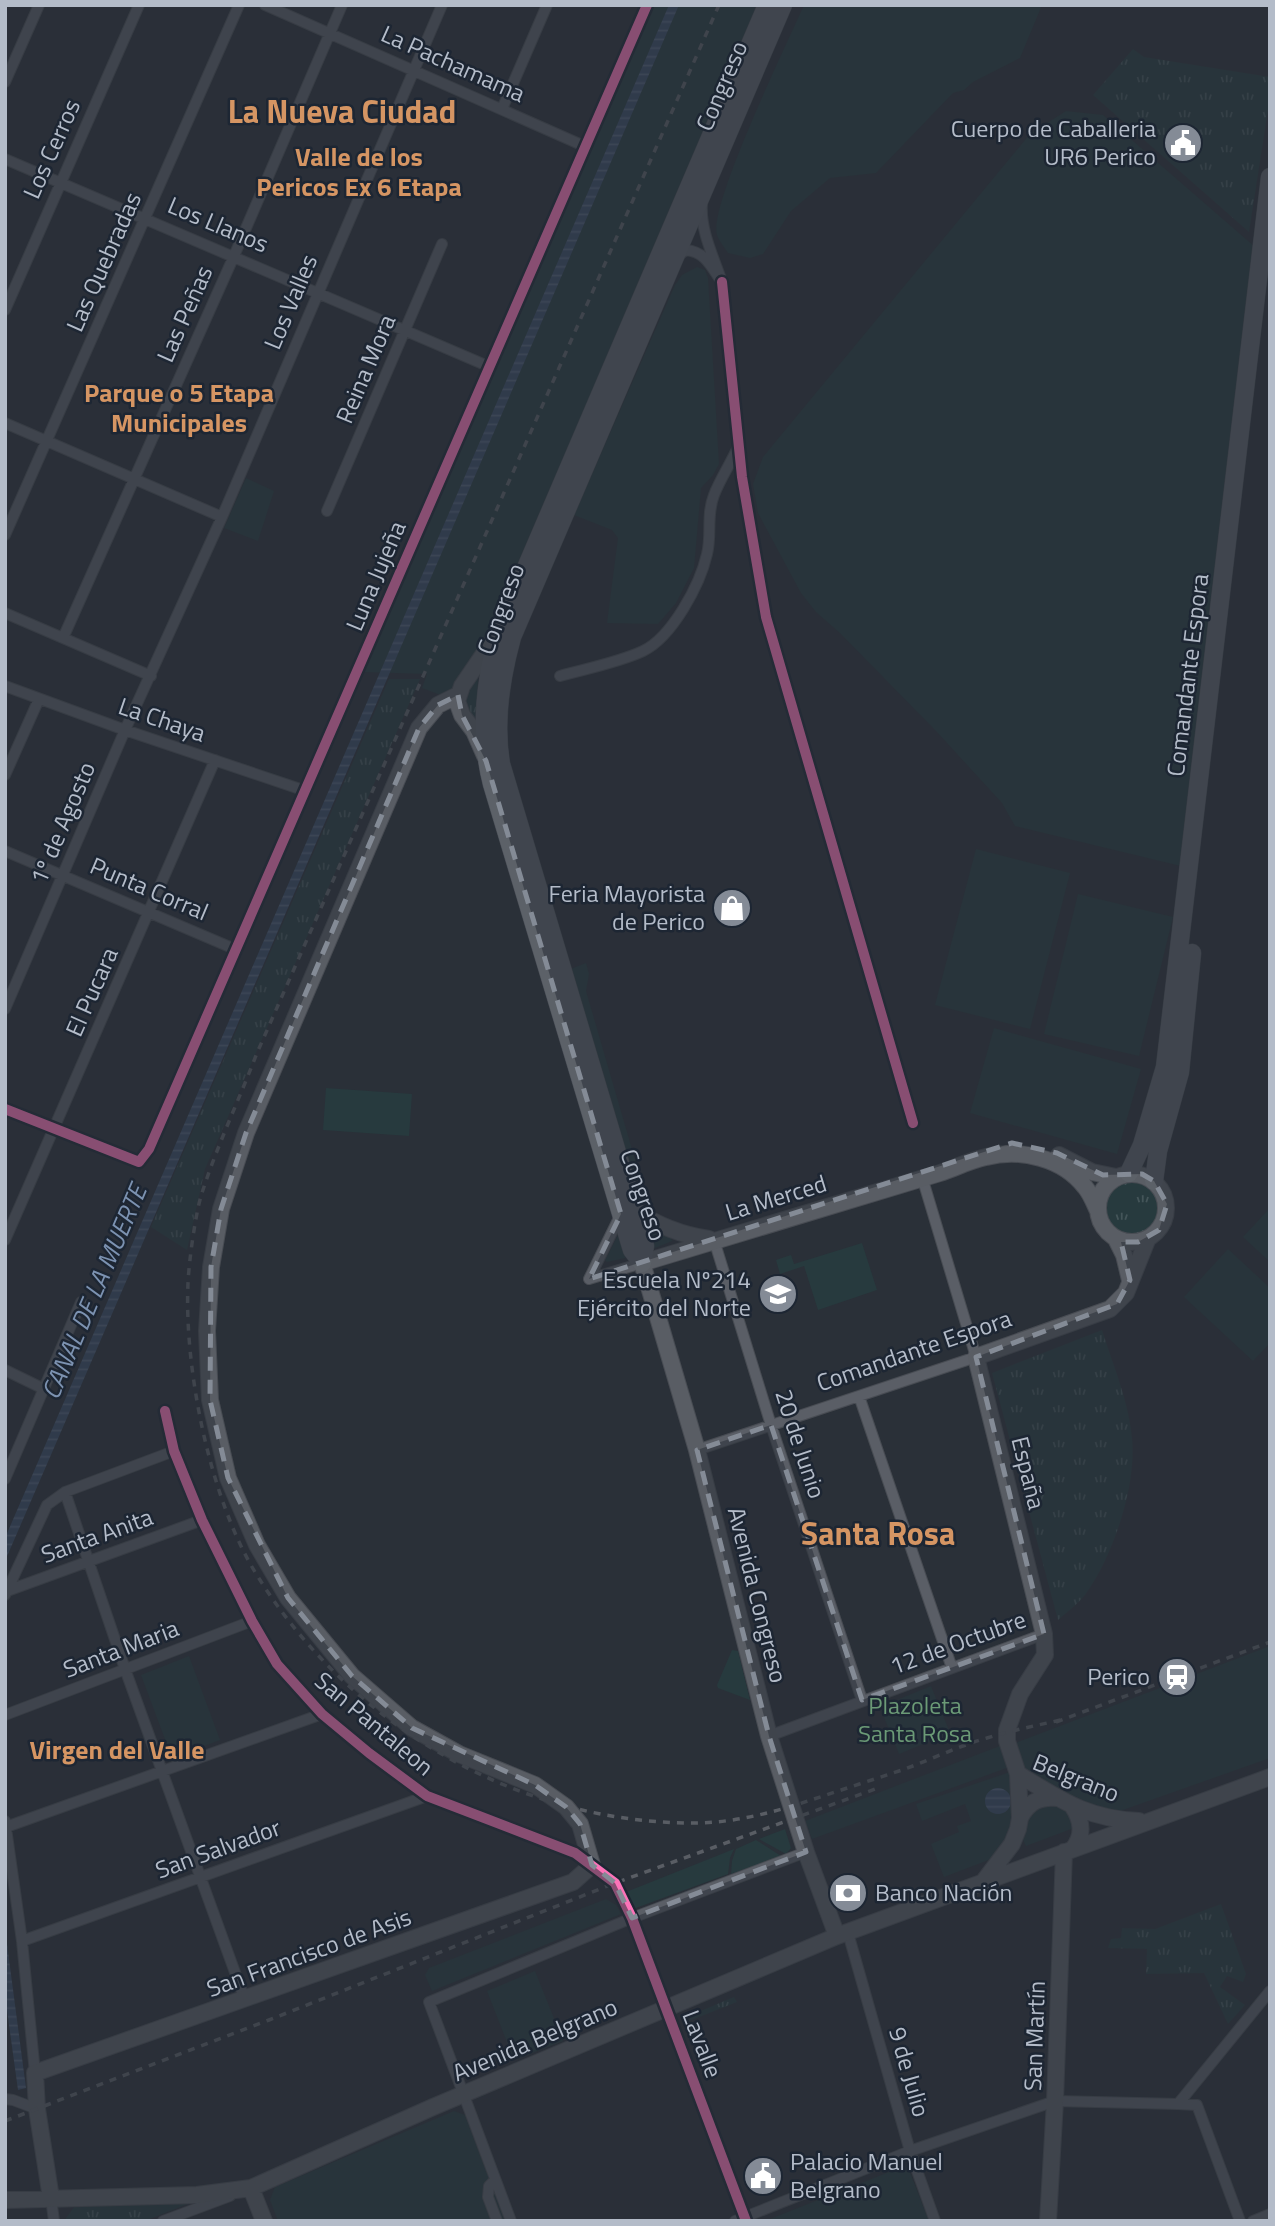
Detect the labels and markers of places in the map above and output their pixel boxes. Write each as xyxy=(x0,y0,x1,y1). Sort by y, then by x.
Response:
place label: Cuerpo de Caballeria UR6 Perico xyxy=(951,110,1156,174)
public building icon: Cuerpo de Caballeria UR6 Perico xyxy=(1162,122,1204,164)
place label: Feria Mayorista de Perico xyxy=(549,875,705,939)
shop icon: Feria Mayorista de Perico xyxy=(711,887,753,929)
place label: Escuela Nº214 Ejército del Norte xyxy=(577,1261,751,1325)
school or university icon: Escuela Nº214 Ejército del Norte xyxy=(757,1273,799,1315)
station icon: Perico xyxy=(1156,1656,1198,1698)
place label: Perico xyxy=(1087,1658,1150,1694)
bank icon: Banco Nación xyxy=(827,1872,869,1914)
place label: Banco Nación xyxy=(875,1874,1013,1910)
place label: Palacio Manuel Belgrano xyxy=(790,2143,943,2207)
public building icon: Palacio Manuel Belgrano xyxy=(742,2155,784,2197)

